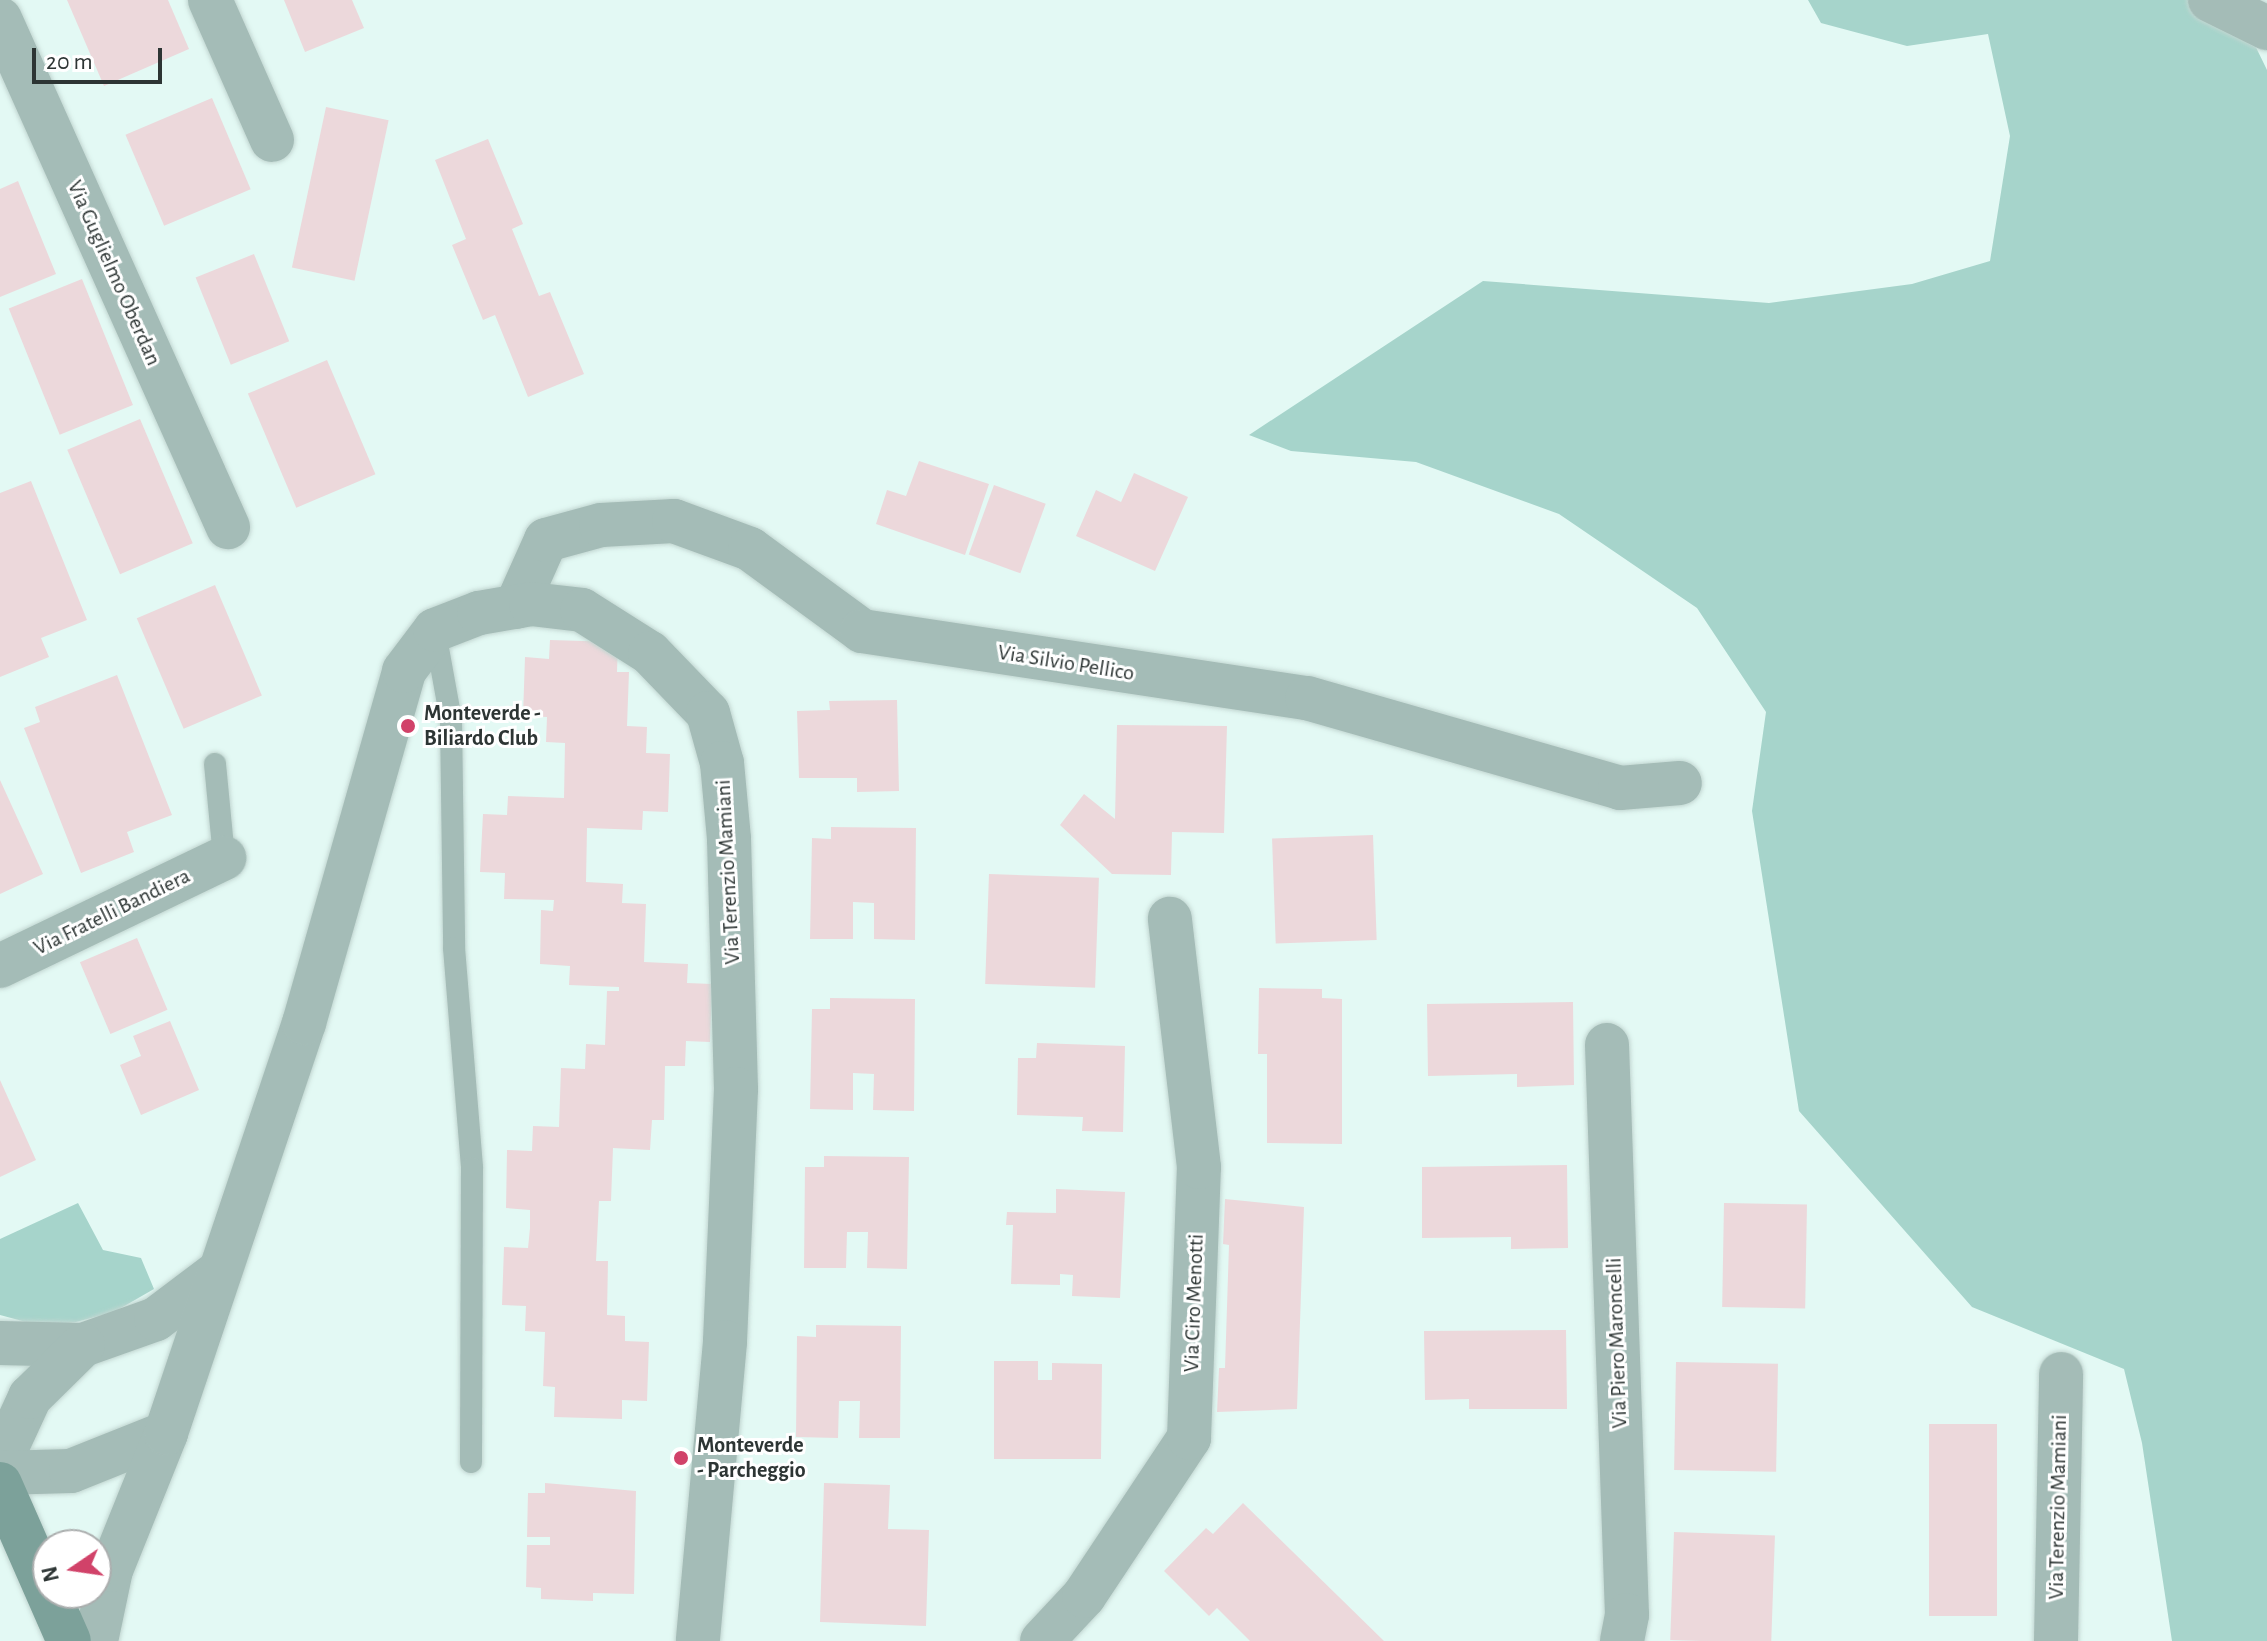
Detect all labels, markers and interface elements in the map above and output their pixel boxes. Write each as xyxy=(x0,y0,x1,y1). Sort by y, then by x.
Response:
scale bar xyxy=(36,32,166,82)
text: 20 m xyxy=(46,50,93,74)
street label: Via Guglielmo Oberdan xyxy=(61,176,167,370)
street label: Via Silvio Pellico xyxy=(996,639,1136,687)
place label: Monteverde - Biliardo Club xyxy=(424,700,541,752)
marker: Monteverde - Biliardo Club xyxy=(399,717,417,735)
street label: Via Terenzio Mamiani xyxy=(710,779,746,965)
street label: Via Fratelli Bandiera xyxy=(29,863,195,961)
street label: Via Ciro Menotti xyxy=(1178,1233,1210,1373)
street label: Via Piero Maroncelli xyxy=(1601,1257,1633,1429)
street label: Via Terenzio Mamiani xyxy=(2043,1414,2073,1600)
place label: Monteverde - Parcheggio xyxy=(697,1432,806,1484)
marker: Monteverde - Parcheggio xyxy=(672,1449,690,1467)
north arrow xyxy=(32,1529,112,1609)
text: N xyxy=(38,1564,63,1584)

